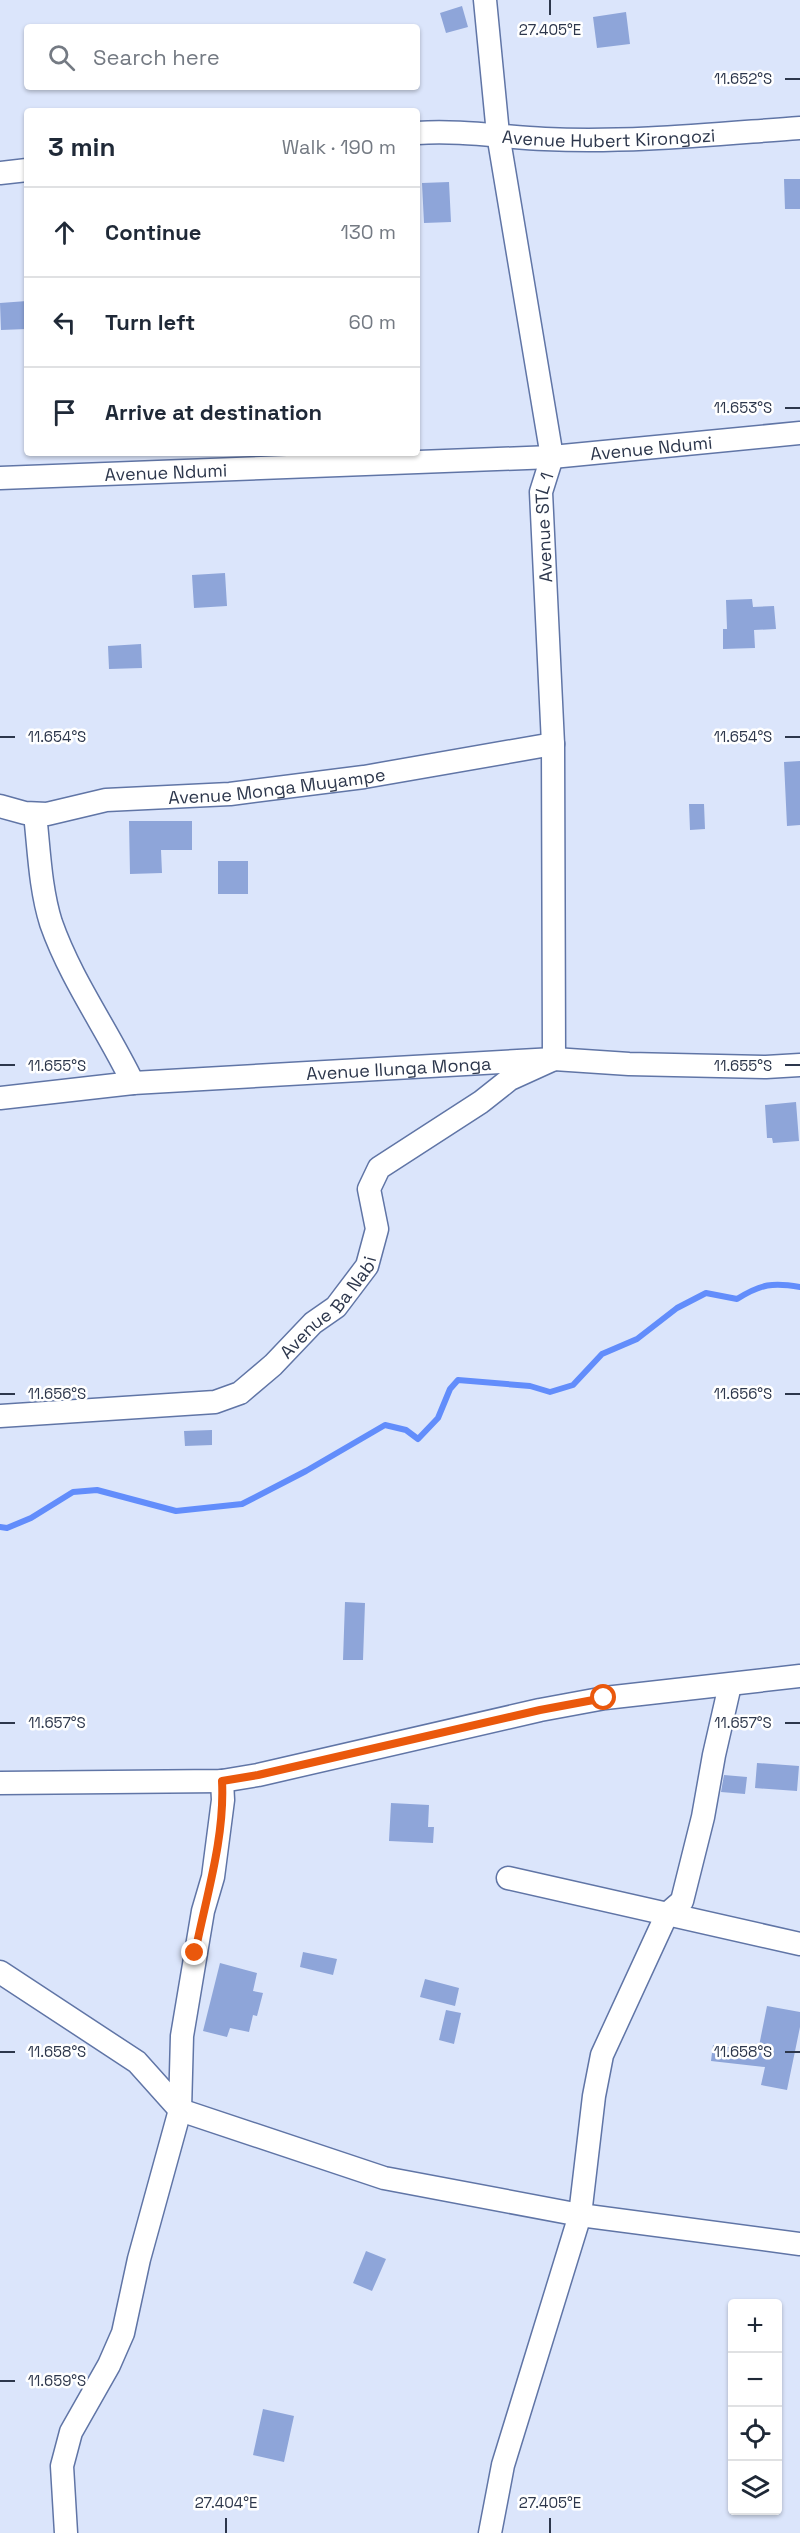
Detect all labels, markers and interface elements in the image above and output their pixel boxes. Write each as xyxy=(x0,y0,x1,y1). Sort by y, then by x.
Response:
text: 27.405°E xyxy=(519,20,581,39)
search box xyxy=(24,24,420,90)
icon: search xyxy=(45,41,78,74)
text: Search here xyxy=(93,43,220,71)
text: 11.652°S xyxy=(714,69,772,88)
street label: Avenue Hubert Kirongozi xyxy=(501,123,716,151)
text: 3 min xyxy=(48,130,116,164)
text: Walk · 190 m xyxy=(282,134,396,160)
icon: ahead xyxy=(48,216,81,249)
text: Continue xyxy=(105,218,201,246)
text: 130 m xyxy=(340,219,396,245)
icon: left xyxy=(48,306,81,339)
text: Turn left xyxy=(105,308,195,336)
text: 60 m xyxy=(349,309,396,335)
icon: arrive xyxy=(48,396,81,429)
text: Arrive at destination xyxy=(105,398,322,426)
text: 11.653°S xyxy=(714,398,772,417)
street label: Avenue Ndumi xyxy=(589,430,713,465)
street label: Avenue Ndumi xyxy=(104,458,228,486)
street label: Avenue STL 1 xyxy=(530,469,558,583)
text: 11.654°S xyxy=(28,727,86,746)
text: 11.654°S xyxy=(714,727,772,746)
street label: Avenue Monga Muyampe xyxy=(168,762,387,808)
street label: Avenue Ilunga Monga xyxy=(306,1051,492,1085)
text: 11.655°S xyxy=(28,1056,86,1075)
text: 11.655°S xyxy=(714,1056,772,1075)
street label: Avenue Ba Nabi xyxy=(274,1253,381,1363)
text: 11.656°S xyxy=(28,1384,86,1403)
text: 11.656°S xyxy=(714,1384,772,1403)
route start xyxy=(590,1684,616,1710)
text: 11.657°S xyxy=(28,1713,86,1732)
text: 11.657°S xyxy=(714,1713,772,1732)
route end xyxy=(181,1939,207,1965)
text: 11.658°S xyxy=(28,2042,86,2061)
text: 11.658°S xyxy=(714,2042,772,2061)
map controls xyxy=(728,2299,782,2515)
button: + xyxy=(728,2299,782,2353)
button: − xyxy=(728,2353,782,2407)
text: 11.659°S xyxy=(28,2371,86,2390)
button: locate xyxy=(728,2407,782,2461)
button: layers xyxy=(728,2461,782,2515)
text: 27.404°E xyxy=(195,2493,257,2512)
text: 27.405°E xyxy=(519,2493,581,2512)

